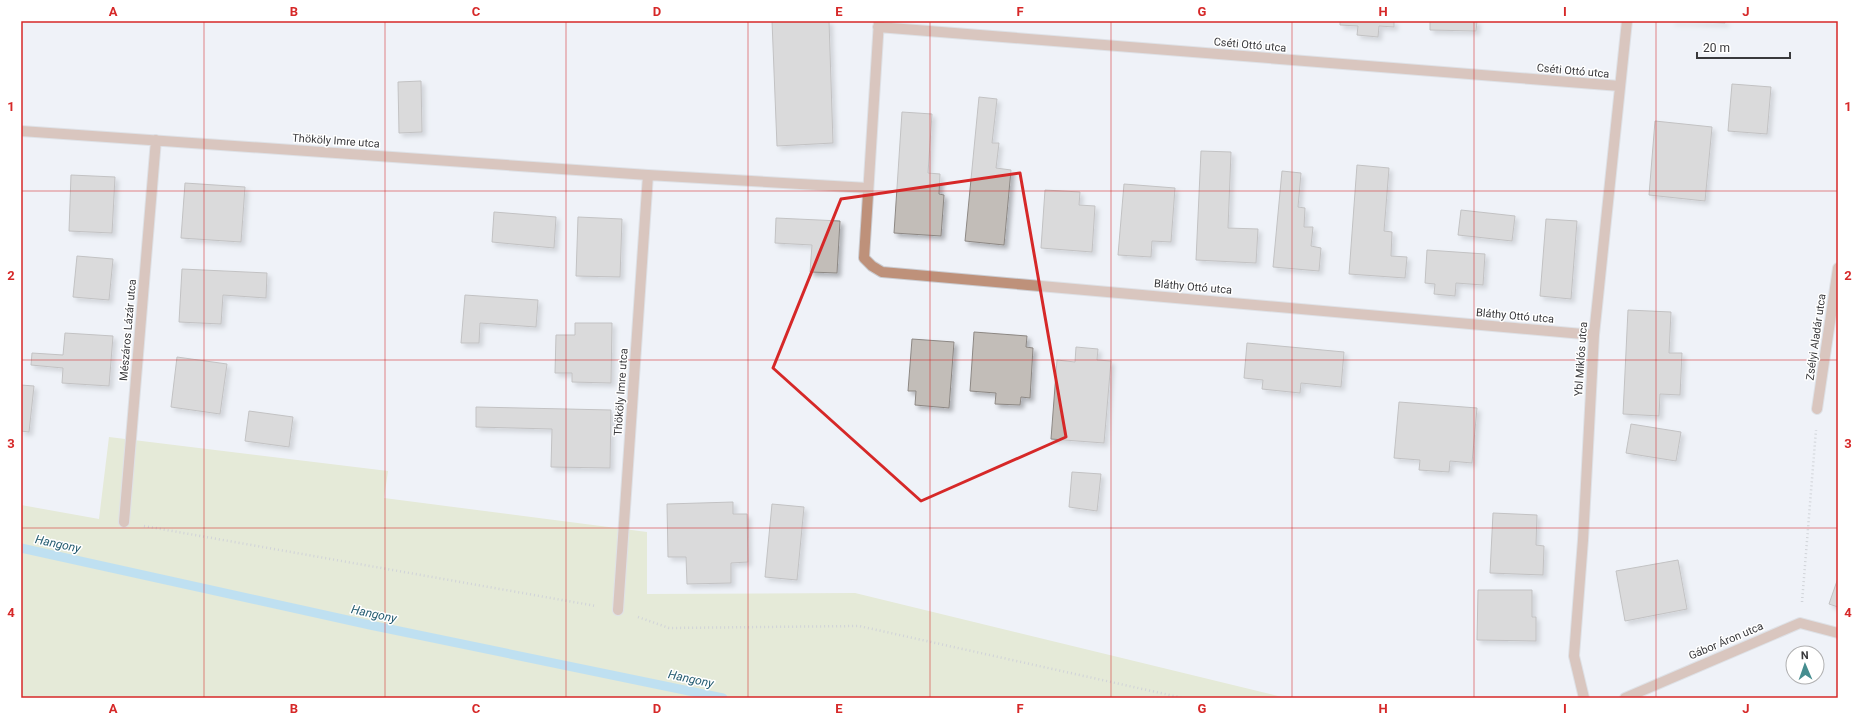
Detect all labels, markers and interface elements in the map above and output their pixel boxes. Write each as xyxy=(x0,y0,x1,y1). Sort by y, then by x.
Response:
text: A xyxy=(109,4,118,19)
text: B xyxy=(290,4,298,19)
text: C xyxy=(472,4,481,19)
text: D xyxy=(653,4,661,19)
text: E xyxy=(835,4,843,19)
text: F xyxy=(1016,4,1024,19)
text: G xyxy=(1198,4,1207,19)
text: H xyxy=(1378,4,1388,19)
text: I xyxy=(1563,4,1567,19)
text: J xyxy=(1742,4,1750,19)
scale bar xyxy=(1697,34,1790,60)
street label: Cséti Ottó utca xyxy=(1213,35,1287,55)
text: 20 m xyxy=(1703,41,1730,55)
street label: Cséti Ottó utca xyxy=(1536,61,1610,81)
text: 1 xyxy=(7,99,15,114)
text: 1 xyxy=(1844,99,1852,114)
street label: Thököly Imre utca xyxy=(292,131,380,151)
text: 2 xyxy=(7,268,15,283)
text: 2 xyxy=(1844,268,1852,283)
street label: Bláthy Ottó utca xyxy=(1153,277,1233,297)
street label: Mészáros Lázár utca xyxy=(117,279,139,381)
street label: Zsélyi Aladár utca xyxy=(1803,293,1829,381)
street label: Bláthy Ottó utca xyxy=(1475,306,1555,326)
street label: Ybl Miklós utca xyxy=(1572,321,1590,397)
street label: Thököly Imre utca xyxy=(611,348,631,436)
text: 3 xyxy=(7,436,15,451)
text: 3 xyxy=(1844,436,1852,451)
water label: Hangony xyxy=(34,532,83,556)
water label: Hangony xyxy=(350,602,399,626)
text: 4 xyxy=(7,605,15,620)
text: 4 xyxy=(1844,605,1852,620)
street label: Gábor Áron utca xyxy=(1687,619,1765,663)
north arrow xyxy=(1785,645,1825,685)
text: N xyxy=(1801,649,1809,662)
water label: Hangony xyxy=(667,667,716,691)
text: A xyxy=(109,701,118,716)
text: B xyxy=(290,701,298,716)
text: C xyxy=(472,701,481,716)
text: D xyxy=(653,701,661,716)
text: E xyxy=(835,701,843,716)
text: F xyxy=(1016,701,1024,716)
text: G xyxy=(1198,701,1207,716)
text: H xyxy=(1378,701,1388,716)
text: I xyxy=(1563,701,1567,716)
text: J xyxy=(1742,701,1750,716)

